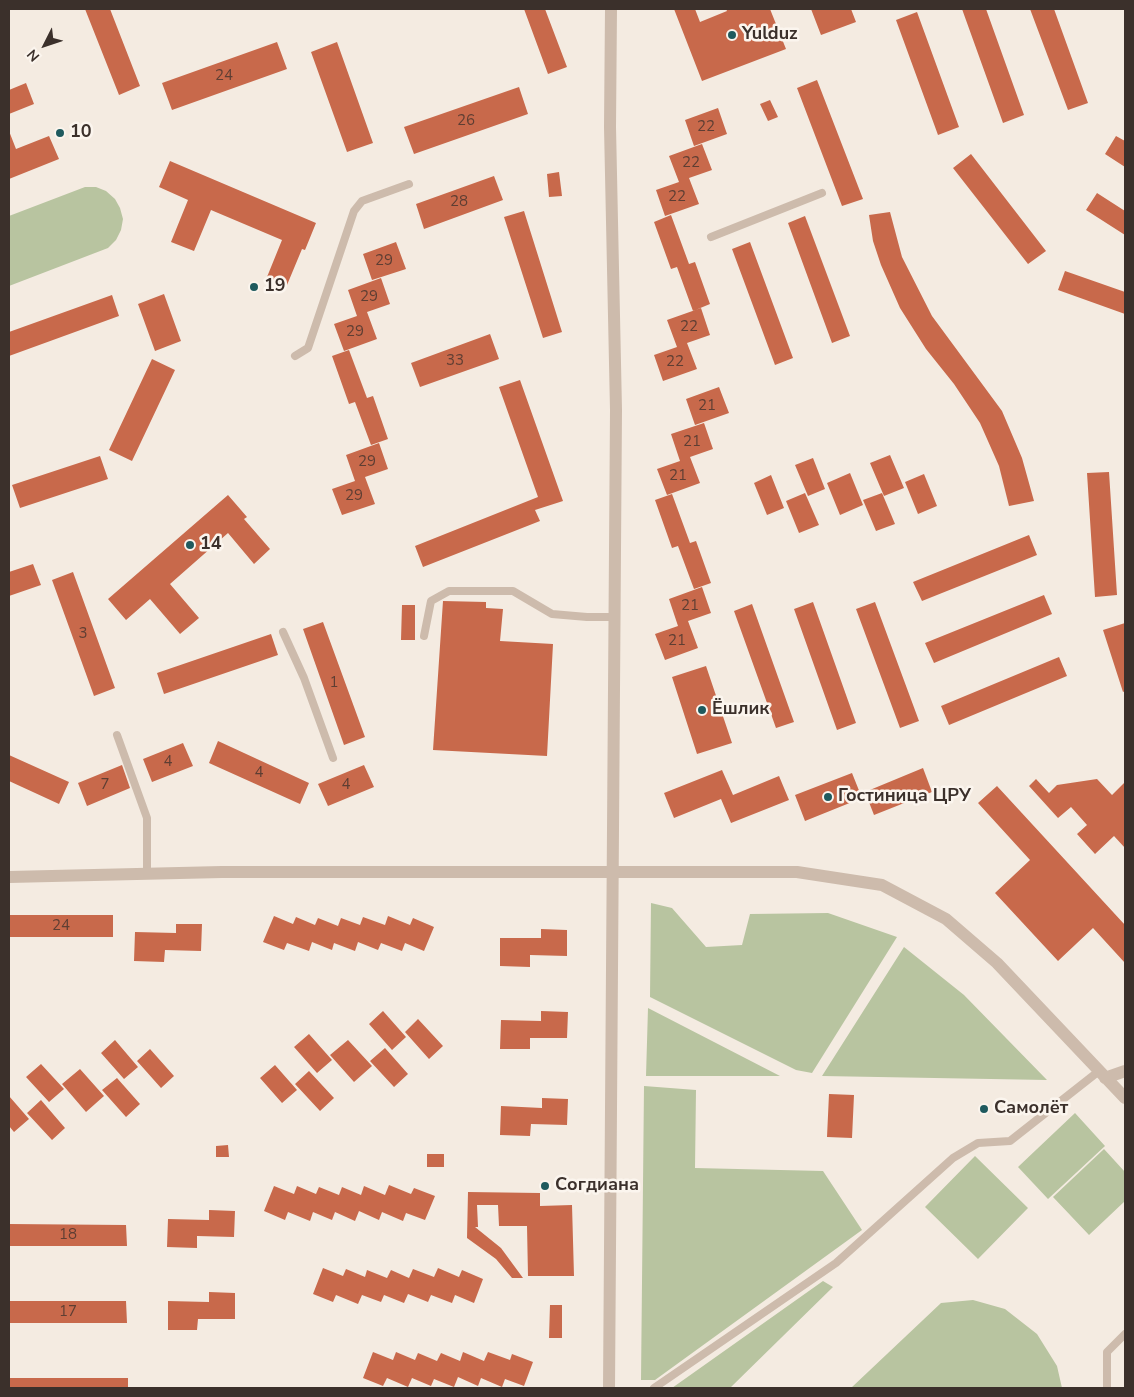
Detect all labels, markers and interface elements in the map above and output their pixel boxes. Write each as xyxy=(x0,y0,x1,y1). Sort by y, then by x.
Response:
north arrow xyxy=(20,20,70,70)
place label: Yulduz xyxy=(742,24,798,46)
marker: Yulduz xyxy=(726,29,738,41)
text: N xyxy=(23,45,44,65)
house number: 24 xyxy=(215,67,233,85)
house number: 26 xyxy=(457,112,475,130)
house number: 22 xyxy=(697,118,715,136)
place label: 10 xyxy=(70,122,92,144)
marker: 10 xyxy=(54,127,66,139)
house number: 22 xyxy=(682,154,700,172)
house number: 22 xyxy=(668,188,686,206)
house number: 28 xyxy=(450,193,468,211)
house number: 29 xyxy=(375,252,393,270)
place label: 19 xyxy=(264,276,286,298)
marker: 19 xyxy=(248,281,260,293)
house number: 29 xyxy=(360,288,378,306)
house number: 22 xyxy=(680,318,698,336)
house number: 29 xyxy=(346,323,364,341)
house number: 33 xyxy=(446,352,464,370)
house number: 22 xyxy=(666,353,684,371)
house number: 21 xyxy=(698,397,716,415)
house number: 21 xyxy=(683,433,701,451)
house number: 29 xyxy=(358,453,376,471)
house number: 21 xyxy=(669,467,687,485)
house number: 29 xyxy=(345,487,363,505)
place label: 14 xyxy=(200,534,222,556)
marker: 14 xyxy=(184,539,196,551)
house number: 21 xyxy=(681,597,699,615)
house number: 3 xyxy=(79,625,87,643)
house number: 21 xyxy=(668,632,686,650)
house number: 1 xyxy=(330,674,338,692)
place label: Ёшлик xyxy=(712,699,769,721)
marker: Ёшлик xyxy=(696,704,708,716)
house number: 4 xyxy=(164,753,172,771)
house number: 4 xyxy=(255,764,263,782)
house number: 7 xyxy=(101,776,109,794)
house number: 4 xyxy=(342,776,350,794)
place label: Гостиница ЦРУ xyxy=(838,786,971,808)
marker: Гостиница ЦРУ xyxy=(822,791,834,803)
house number: 24 xyxy=(52,917,70,935)
place label: Самолёт xyxy=(994,1098,1068,1120)
marker: Самолёт xyxy=(978,1103,990,1115)
place label: Согдиана xyxy=(555,1175,639,1197)
marker: Согдиана xyxy=(539,1180,551,1192)
house number: 18 xyxy=(59,1226,77,1244)
house number: 17 xyxy=(59,1303,77,1321)

